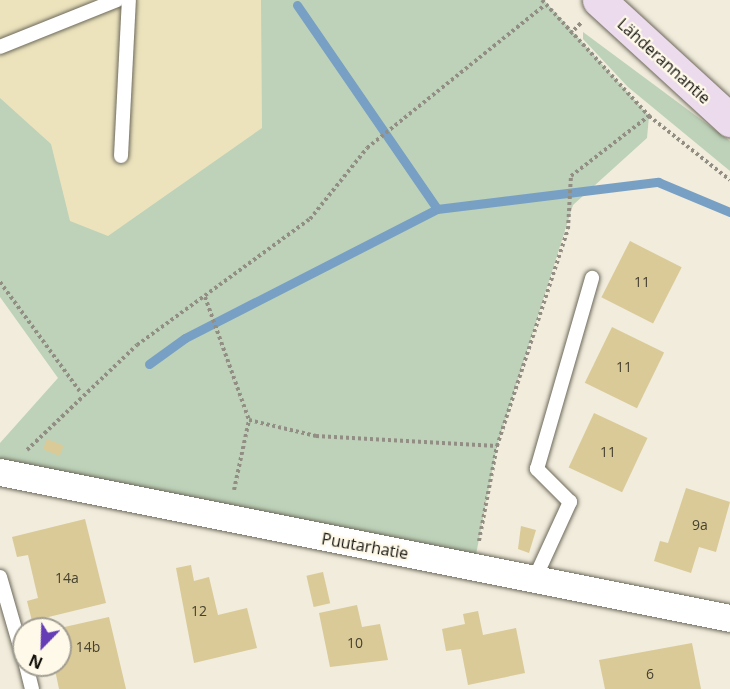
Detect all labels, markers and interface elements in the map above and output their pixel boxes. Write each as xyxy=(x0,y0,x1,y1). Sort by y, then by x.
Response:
street label: Lähderannantie xyxy=(614,14,714,108)
house number: 11 xyxy=(634,274,650,290)
house number: 11 xyxy=(616,359,632,375)
house number: 11 xyxy=(600,444,616,460)
house number: 9a xyxy=(692,517,708,533)
street label: Puutarhatie xyxy=(320,529,410,563)
house number: 14a xyxy=(55,570,79,586)
house number: 12 xyxy=(191,603,207,619)
north arrow xyxy=(12,617,72,677)
house number: 10 xyxy=(347,635,363,651)
house number: 14b xyxy=(76,639,100,655)
text: N xyxy=(25,649,46,674)
house number: 6 xyxy=(646,666,654,682)

